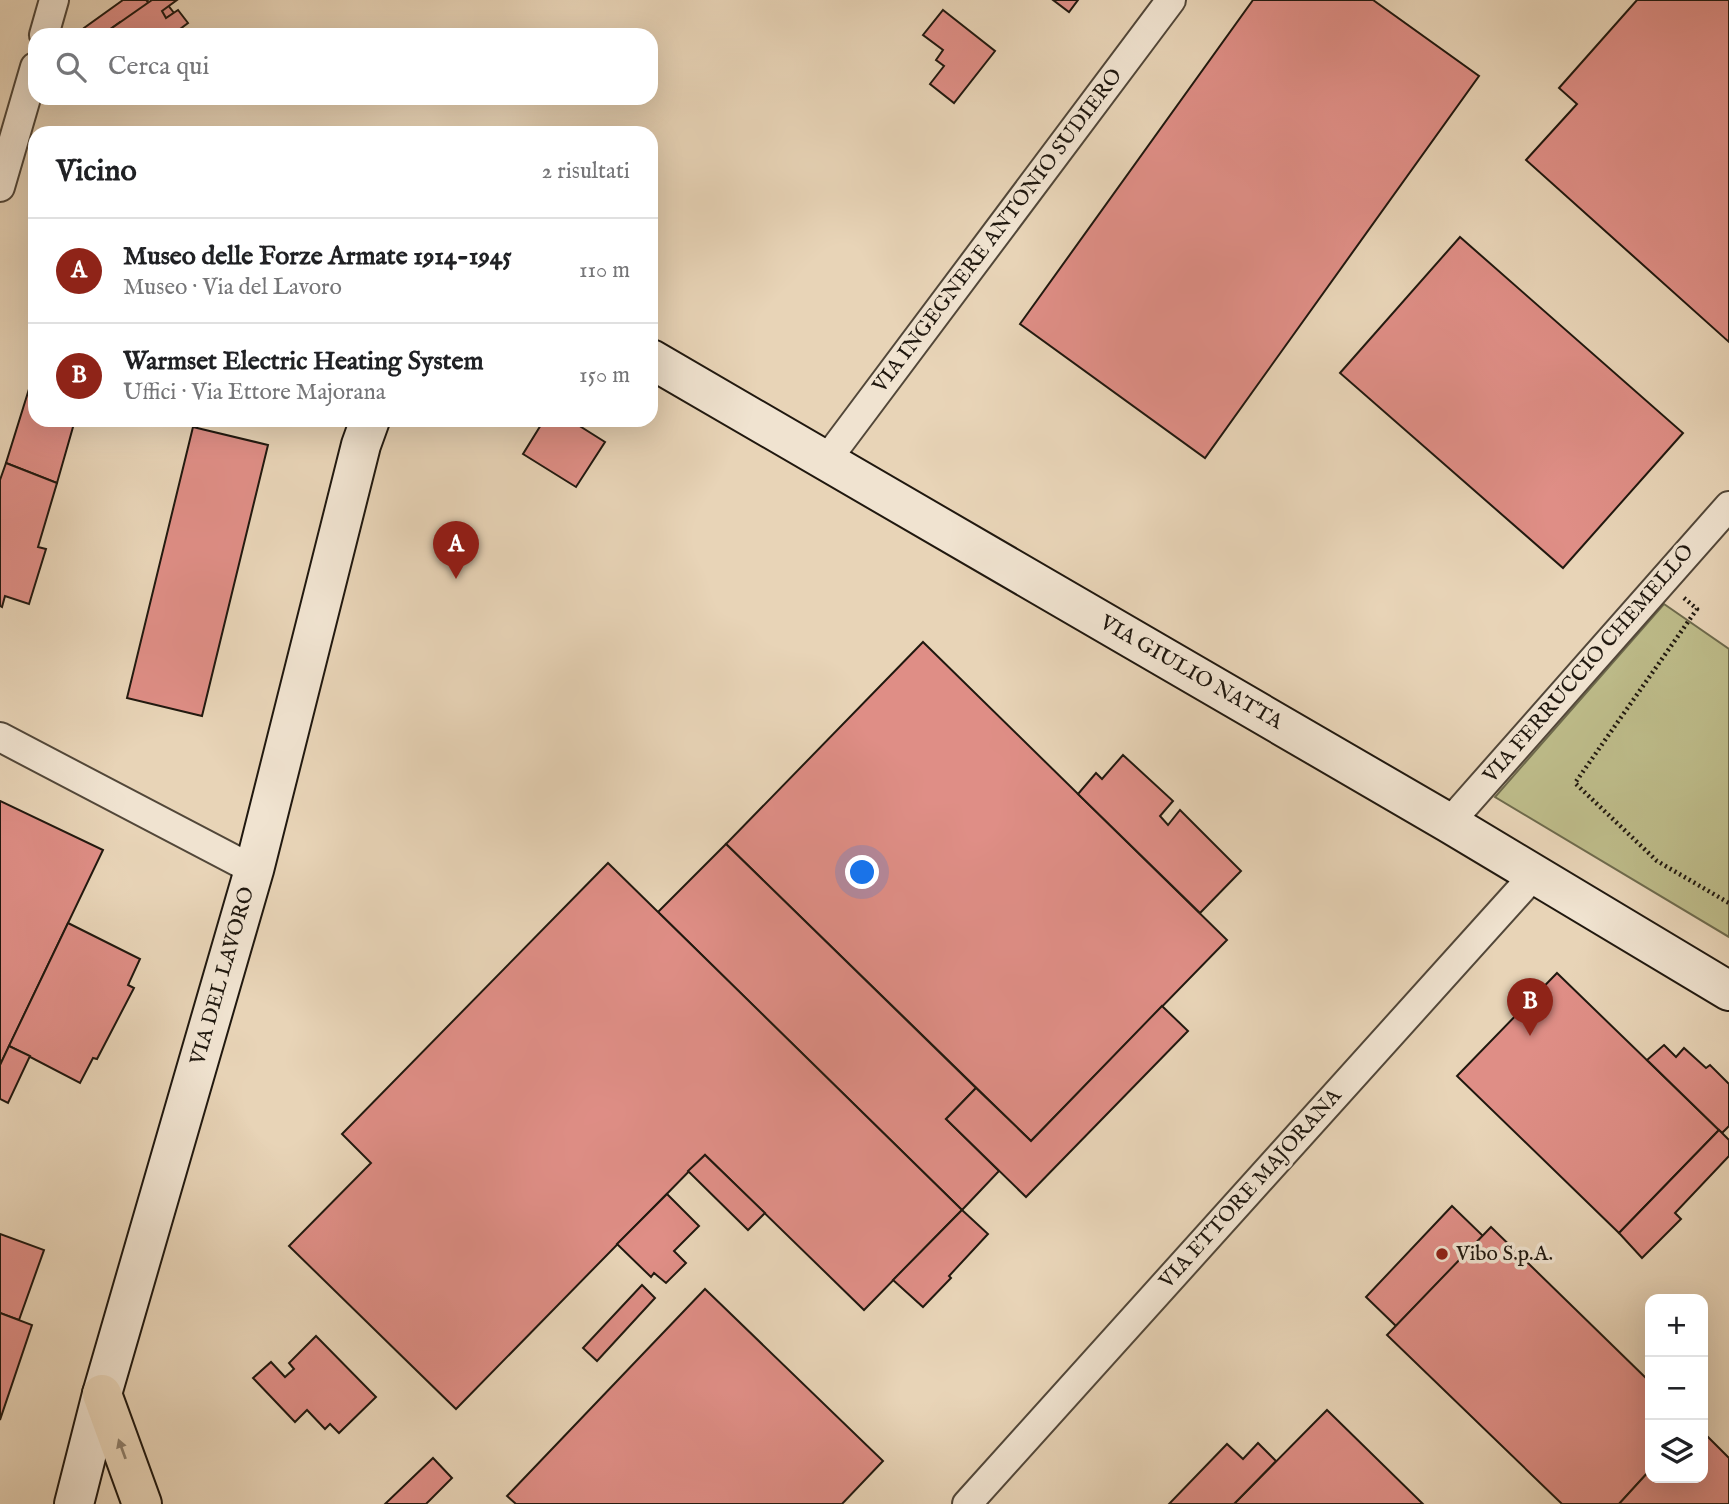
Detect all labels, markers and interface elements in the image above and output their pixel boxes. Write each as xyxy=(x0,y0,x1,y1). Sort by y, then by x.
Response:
search box xyxy=(28,28,658,105)
icon: search xyxy=(52,48,90,86)
text: Cerca qui xyxy=(108,50,209,83)
street label: VIA INGEGNERE ANTONIO SUDIERO xyxy=(866,63,1129,399)
text: Vicino xyxy=(56,153,137,191)
text: 2 risultati xyxy=(541,157,630,186)
text: Museo delle Forze Armate 1914-1945 xyxy=(123,240,512,273)
text: A xyxy=(71,256,87,285)
text: 110 m xyxy=(579,256,630,285)
text: Museo · Via del Lavoro xyxy=(123,273,342,302)
text: Warmset Electric Heating System xyxy=(123,345,484,378)
text: B xyxy=(71,361,87,390)
text: 150 m xyxy=(579,361,630,390)
text: Uffici · Via Ettore Majorana xyxy=(123,378,386,407)
pin: A xyxy=(433,521,479,579)
street label: VIA FERRUCCIO CHEMELLO xyxy=(1477,539,1700,790)
street label: VIA GIULIO NATTA xyxy=(1094,609,1288,737)
your location xyxy=(845,855,879,889)
street label: VIA DEL LAVORO xyxy=(184,884,261,1069)
pin: B xyxy=(1507,978,1553,1036)
street label: VIA ETTORE MAJORANA xyxy=(1153,1083,1349,1295)
place label: Vibo S.p.A. xyxy=(1455,1241,1553,1268)
marker: Vibo S.p.A. xyxy=(1434,1246,1450,1262)
map controls xyxy=(1645,1294,1708,1483)
button: + xyxy=(1645,1294,1708,1357)
button: − xyxy=(1645,1357,1708,1420)
button: layers xyxy=(1645,1420,1708,1483)
one-way arrow xyxy=(116,1439,127,1460)

